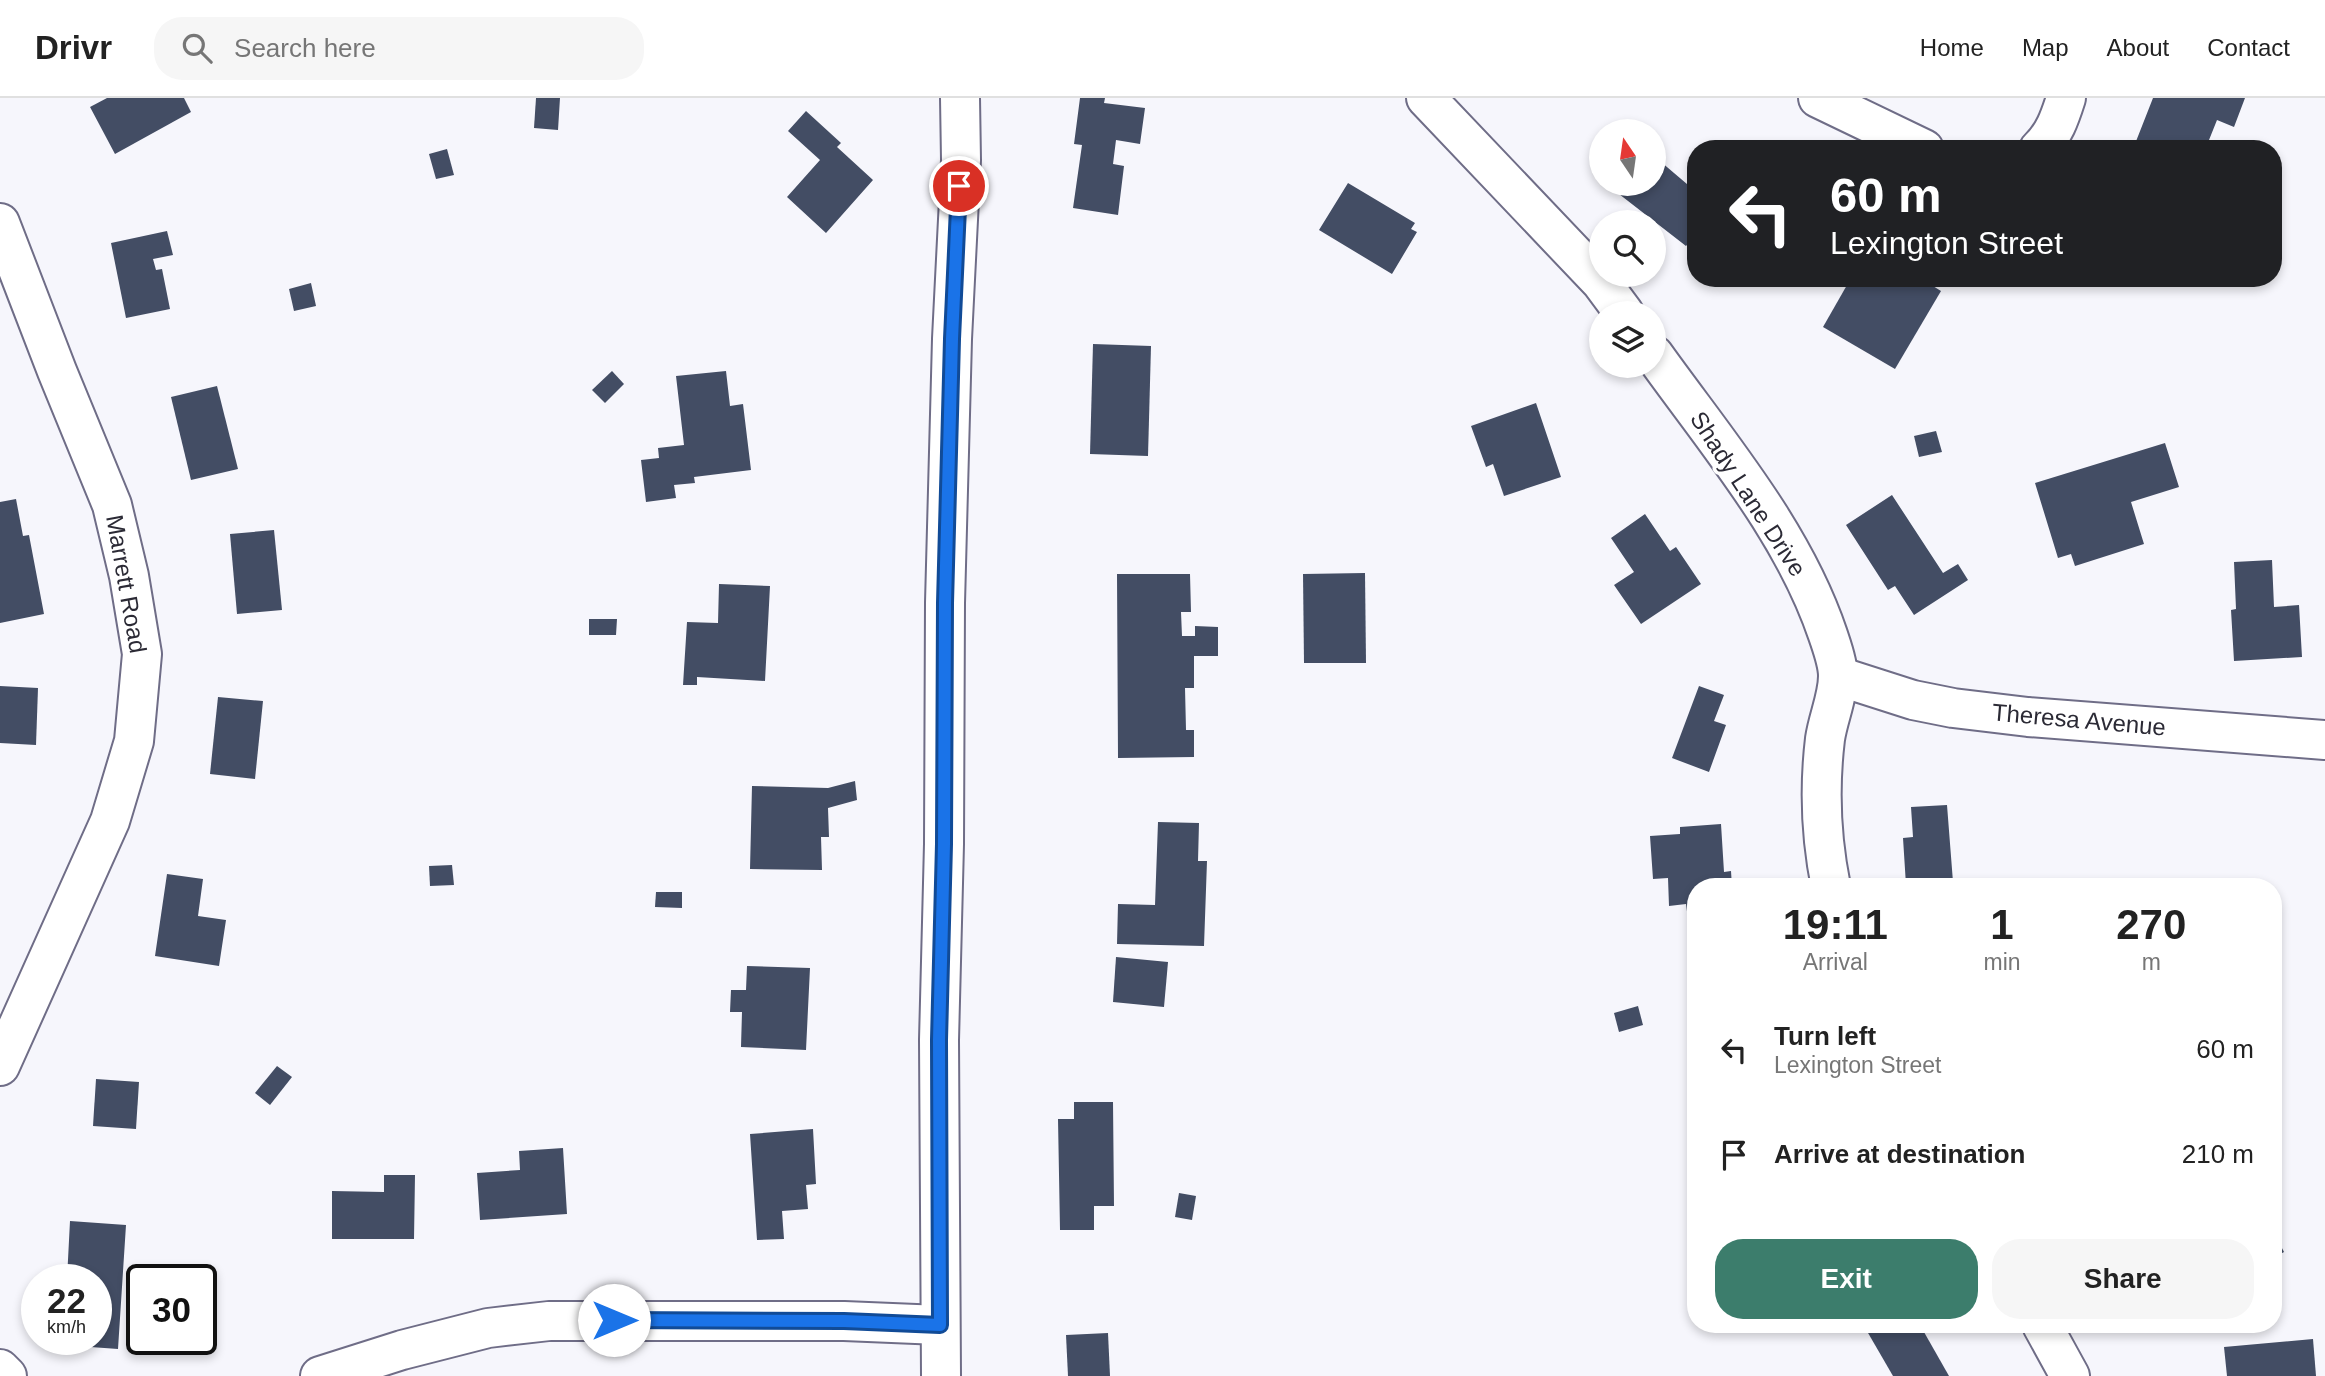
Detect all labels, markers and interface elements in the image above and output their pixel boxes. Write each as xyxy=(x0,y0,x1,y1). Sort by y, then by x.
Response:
search box xyxy=(154,17,644,80)
text: Drivr xyxy=(35,29,112,66)
icon: search xyxy=(178,29,216,67)
text: Search here xyxy=(234,33,376,63)
text: Home xyxy=(1920,34,1984,61)
text: Map xyxy=(2022,34,2069,61)
text: About xyxy=(2107,34,2169,61)
text: Contact xyxy=(2207,34,2290,61)
north arrow xyxy=(1589,119,1666,196)
map controls xyxy=(1589,119,1666,378)
pin xyxy=(929,156,989,216)
icon: arrive xyxy=(940,167,978,205)
icon: left xyxy=(1715,168,1806,259)
text: 60 m xyxy=(1830,168,1942,222)
button: search xyxy=(1589,210,1666,287)
text: Lexington Street xyxy=(1830,225,2063,261)
button: layers xyxy=(1589,301,1666,378)
street label: Shady Lane Drive xyxy=(1685,406,1812,581)
street label: Marrett Road xyxy=(101,513,152,655)
street label: Theresa Avenue xyxy=(1991,698,2167,741)
text: 19:11 xyxy=(1783,901,1888,948)
text: 1 xyxy=(1990,901,2014,948)
text: 270 xyxy=(2116,901,2186,948)
text: Arrival xyxy=(1803,949,1868,975)
text: min xyxy=(1983,949,2021,975)
text: m xyxy=(2142,949,2161,975)
text: Turn left xyxy=(1774,1021,1876,1051)
icon: left xyxy=(1715,1031,1753,1069)
text: 60 m xyxy=(2196,1034,2254,1064)
text: Lexington Street xyxy=(1774,1052,1942,1078)
icon: arrive xyxy=(1715,1136,1753,1174)
text: Arrive at destination xyxy=(1774,1139,2025,1169)
text: 210 m xyxy=(2182,1139,2254,1169)
button: Exit xyxy=(1715,1239,1978,1319)
button: Share xyxy=(1992,1239,2254,1319)
speed limit sign: 30 xyxy=(126,1264,217,1355)
text: 22 xyxy=(47,1281,86,1320)
position arrow xyxy=(577,1283,651,1357)
text: km/h xyxy=(47,1317,86,1337)

